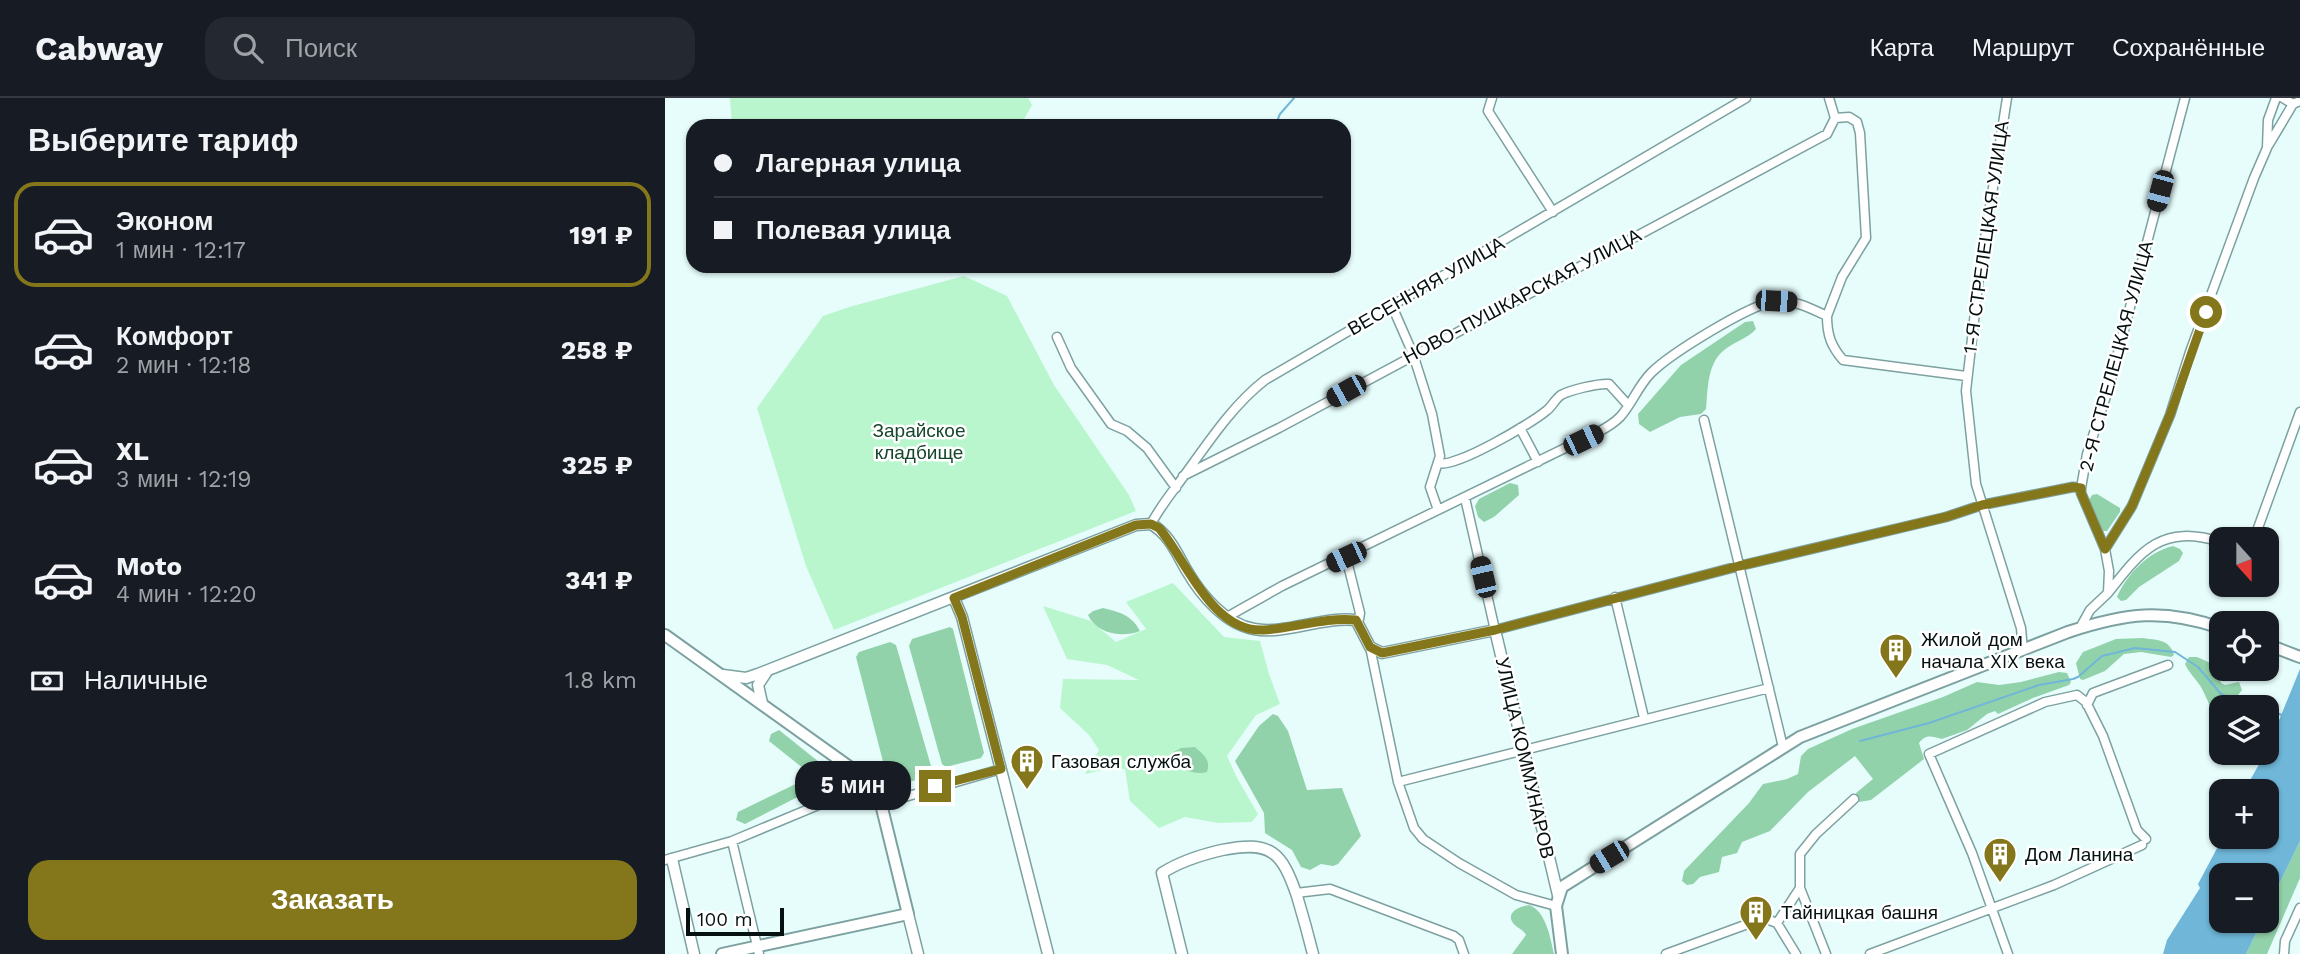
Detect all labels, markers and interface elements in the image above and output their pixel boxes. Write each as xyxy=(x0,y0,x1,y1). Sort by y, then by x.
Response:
search box xyxy=(205,17,695,80)
text: Cabway xyxy=(35,29,163,68)
icon: search xyxy=(229,29,267,67)
text: Поиск xyxy=(285,33,357,63)
text: Карта xyxy=(1870,34,1934,62)
text: Маршрут xyxy=(1972,34,2074,62)
text: Сохранённые xyxy=(2112,34,2265,62)
street label: 1-Я СТРЕЛЕЦКАЯ УЛИЦА xyxy=(1958,119,2014,355)
text: Выберите тариф xyxy=(28,121,299,159)
text: Лагерная улица xyxy=(756,148,961,178)
car xyxy=(2145,168,2176,214)
icon: car xyxy=(32,203,95,266)
text: Эконом xyxy=(116,206,214,236)
text: Полевая улица xyxy=(756,215,951,245)
text: 191 ₽ xyxy=(569,220,633,250)
street label: НОВО-ПУШКАРСКАЯ УЛИЦА xyxy=(1399,223,1645,369)
street label: ВЕСЕННЯЯ УЛИЦА xyxy=(1343,232,1509,340)
text: 1 мин · 12:17 xyxy=(116,237,246,264)
street label: 2-Я СТРЕЛЕЦКАЯ УЛИЦА xyxy=(2074,238,2158,474)
car xyxy=(1755,289,1798,313)
route start xyxy=(2190,296,2222,328)
icon: car xyxy=(32,318,95,381)
text: Комфорт xyxy=(116,321,233,351)
text: 258 ₽ xyxy=(561,335,633,365)
text: 2 мин · 12:18 xyxy=(116,352,251,379)
car xyxy=(1323,372,1370,410)
park label: Зарайское кладбище xyxy=(873,419,965,464)
car xyxy=(1560,421,1607,459)
icon: car xyxy=(32,433,95,496)
text: XL xyxy=(116,436,149,466)
text: 325 ₽ xyxy=(562,450,633,480)
text: 3 мин · 12:19 xyxy=(116,466,251,493)
north arrow xyxy=(2209,527,2279,597)
map controls xyxy=(2209,527,2279,933)
car xyxy=(1323,539,1370,575)
icon: car xyxy=(32,548,95,611)
text: Moto xyxy=(116,551,182,581)
car xyxy=(1469,554,1498,600)
text: 341 ₽ xyxy=(565,565,633,595)
text: 4 мин · 12:20 xyxy=(116,581,257,608)
button: locate xyxy=(2209,611,2279,681)
place label: Жилой дом начала XIX века xyxy=(1921,628,2065,673)
building icon: Жилой дом начала XIX века xyxy=(1877,631,1915,680)
street label: УЛИЦА КОММУНАРОВ xyxy=(1491,655,1559,861)
icon: cash xyxy=(28,662,66,700)
text: Наличные xyxy=(84,665,208,695)
text: 1.8 km xyxy=(565,667,637,694)
button: layers xyxy=(2209,695,2279,765)
building icon: Газовая служба xyxy=(1008,742,1046,791)
place label: Газовая служба xyxy=(1051,750,1192,773)
callout: 5 мин xyxy=(795,762,911,810)
route end xyxy=(919,770,951,802)
text: 5 мин xyxy=(820,772,886,799)
button: + xyxy=(2209,779,2279,849)
building icon: Дом Ланина xyxy=(1981,835,2019,884)
car xyxy=(1586,837,1633,877)
place label: Дом Ланина xyxy=(2025,843,2134,866)
button: Заказать xyxy=(28,860,637,940)
button: − xyxy=(2209,863,2279,933)
building icon: Тайницкая башня xyxy=(1737,893,1775,942)
place label: Тайницкая башня xyxy=(1781,901,1938,924)
scale bar xyxy=(686,905,784,937)
text: 100 m xyxy=(697,908,753,931)

